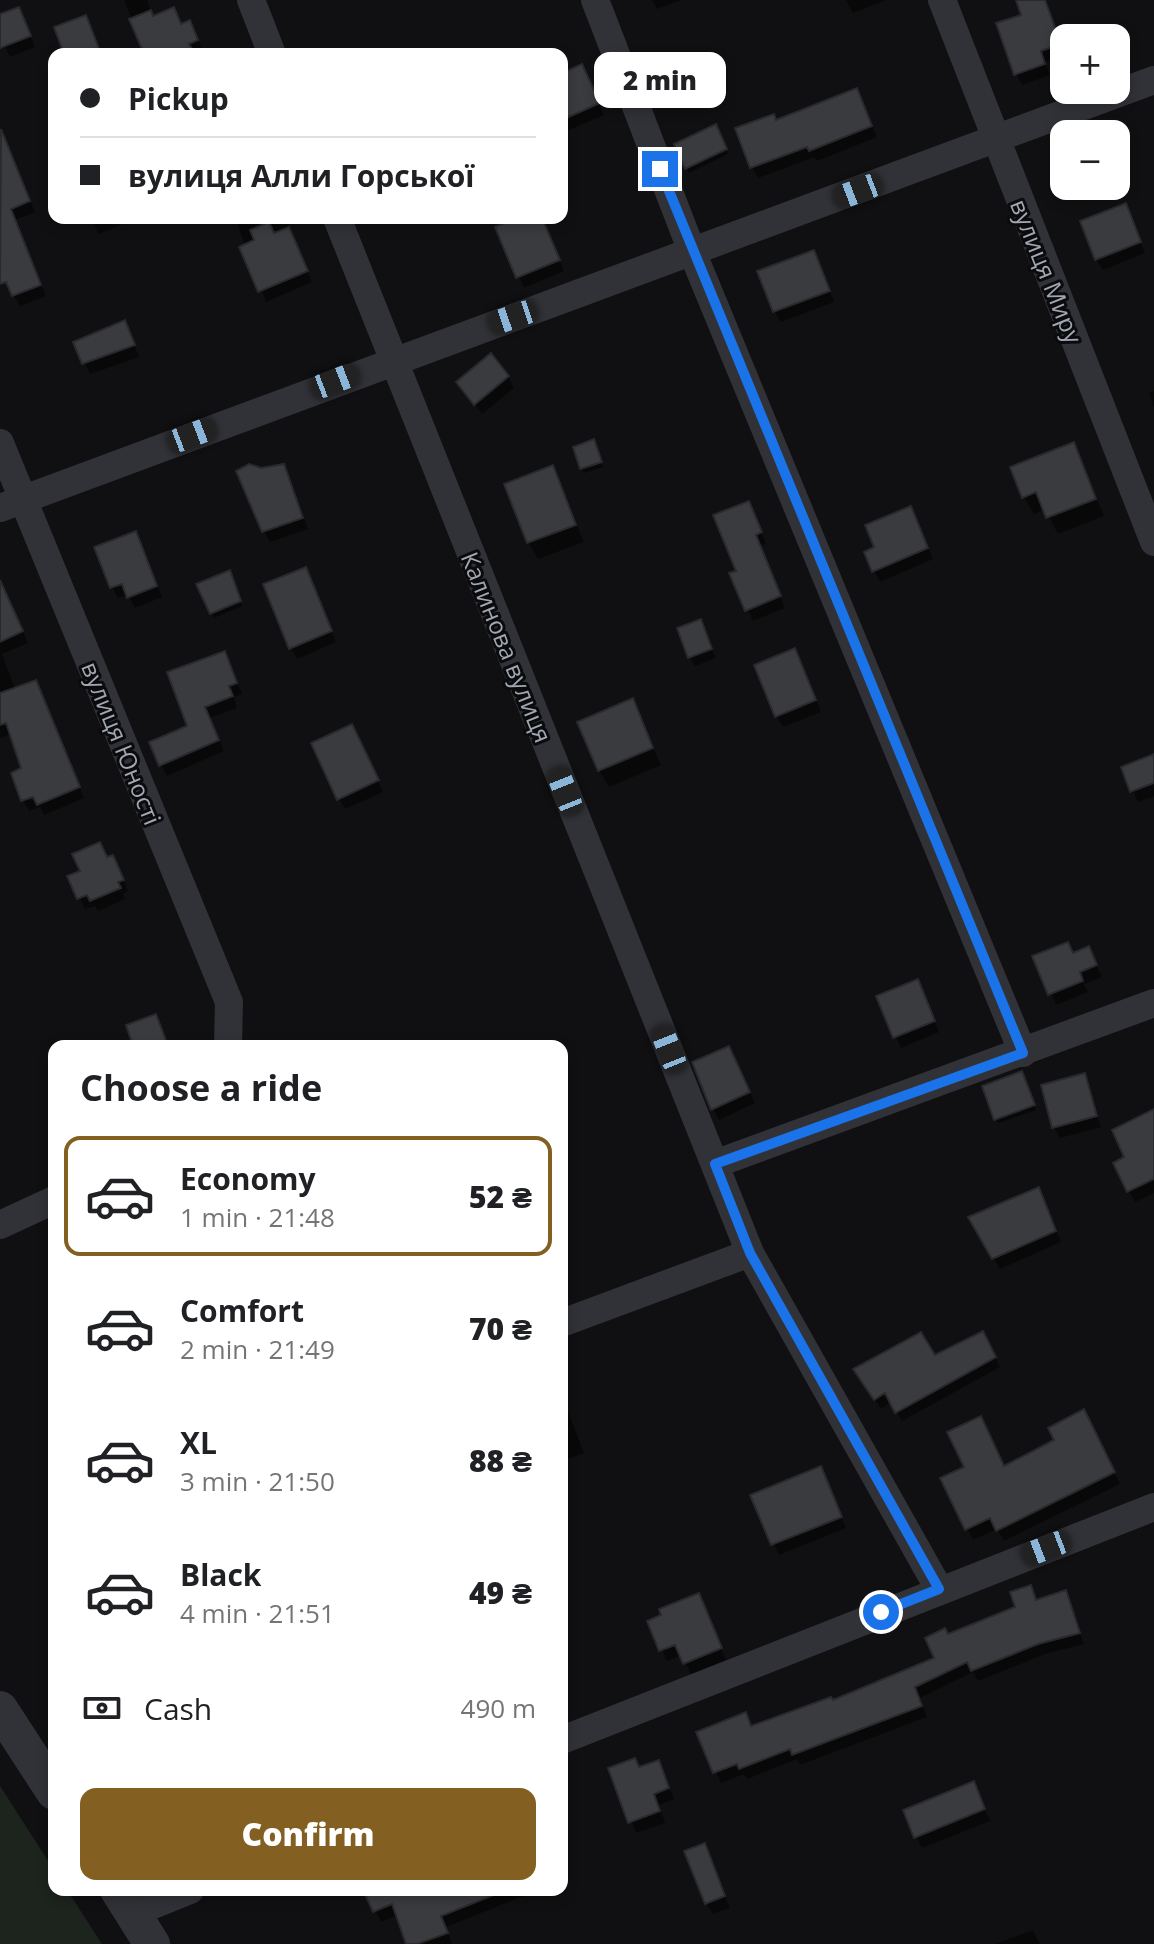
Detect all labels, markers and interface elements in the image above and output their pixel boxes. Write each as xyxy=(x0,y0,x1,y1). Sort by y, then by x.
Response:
map controls xyxy=(1050,24,1130,200)
button: + xyxy=(1050,24,1130,104)
callout: 2 min xyxy=(594,53,726,109)
text: 2 min xyxy=(623,62,697,98)
text: Pickup xyxy=(128,78,229,119)
button: − xyxy=(1050,120,1130,200)
route end xyxy=(642,151,678,187)
text: вулиця Алли Горської xyxy=(128,155,474,196)
car xyxy=(831,171,885,211)
street label: вулиця Миру xyxy=(1003,194,1091,349)
car xyxy=(486,298,540,336)
car xyxy=(308,361,362,401)
car xyxy=(165,415,219,455)
street label: Калинова вулиця xyxy=(454,547,560,747)
street label: вулиця Юності xyxy=(74,657,170,829)
car xyxy=(545,764,585,818)
car xyxy=(649,1022,689,1076)
text: Choose a ride xyxy=(80,1063,322,1112)
text: Economy xyxy=(180,1158,316,1199)
icon: car xyxy=(84,1160,156,1232)
text: 52 ₴ xyxy=(469,1176,532,1217)
text: 1 min · 21:48 xyxy=(180,1199,335,1235)
text: Comfort xyxy=(180,1290,304,1331)
icon: car xyxy=(84,1292,156,1364)
text: 70 ₴ xyxy=(469,1308,532,1349)
text: 2 min · 21:49 xyxy=(180,1331,335,1367)
text: XL xyxy=(180,1422,217,1463)
icon: car xyxy=(84,1424,156,1496)
text: 88 ₴ xyxy=(469,1440,532,1481)
text: 3 min · 21:50 xyxy=(180,1463,335,1499)
car xyxy=(1019,1528,1073,1568)
text: Black xyxy=(180,1554,261,1595)
icon: car xyxy=(84,1556,156,1628)
text: 49 ₴ xyxy=(469,1572,532,1613)
route start xyxy=(863,1594,899,1630)
text: 4 min · 21:51 xyxy=(180,1595,335,1631)
icon: cash xyxy=(80,1686,124,1730)
text: Cash xyxy=(144,1688,212,1729)
text: 490 m xyxy=(461,1690,536,1726)
button: Confirm xyxy=(80,1788,536,1880)

